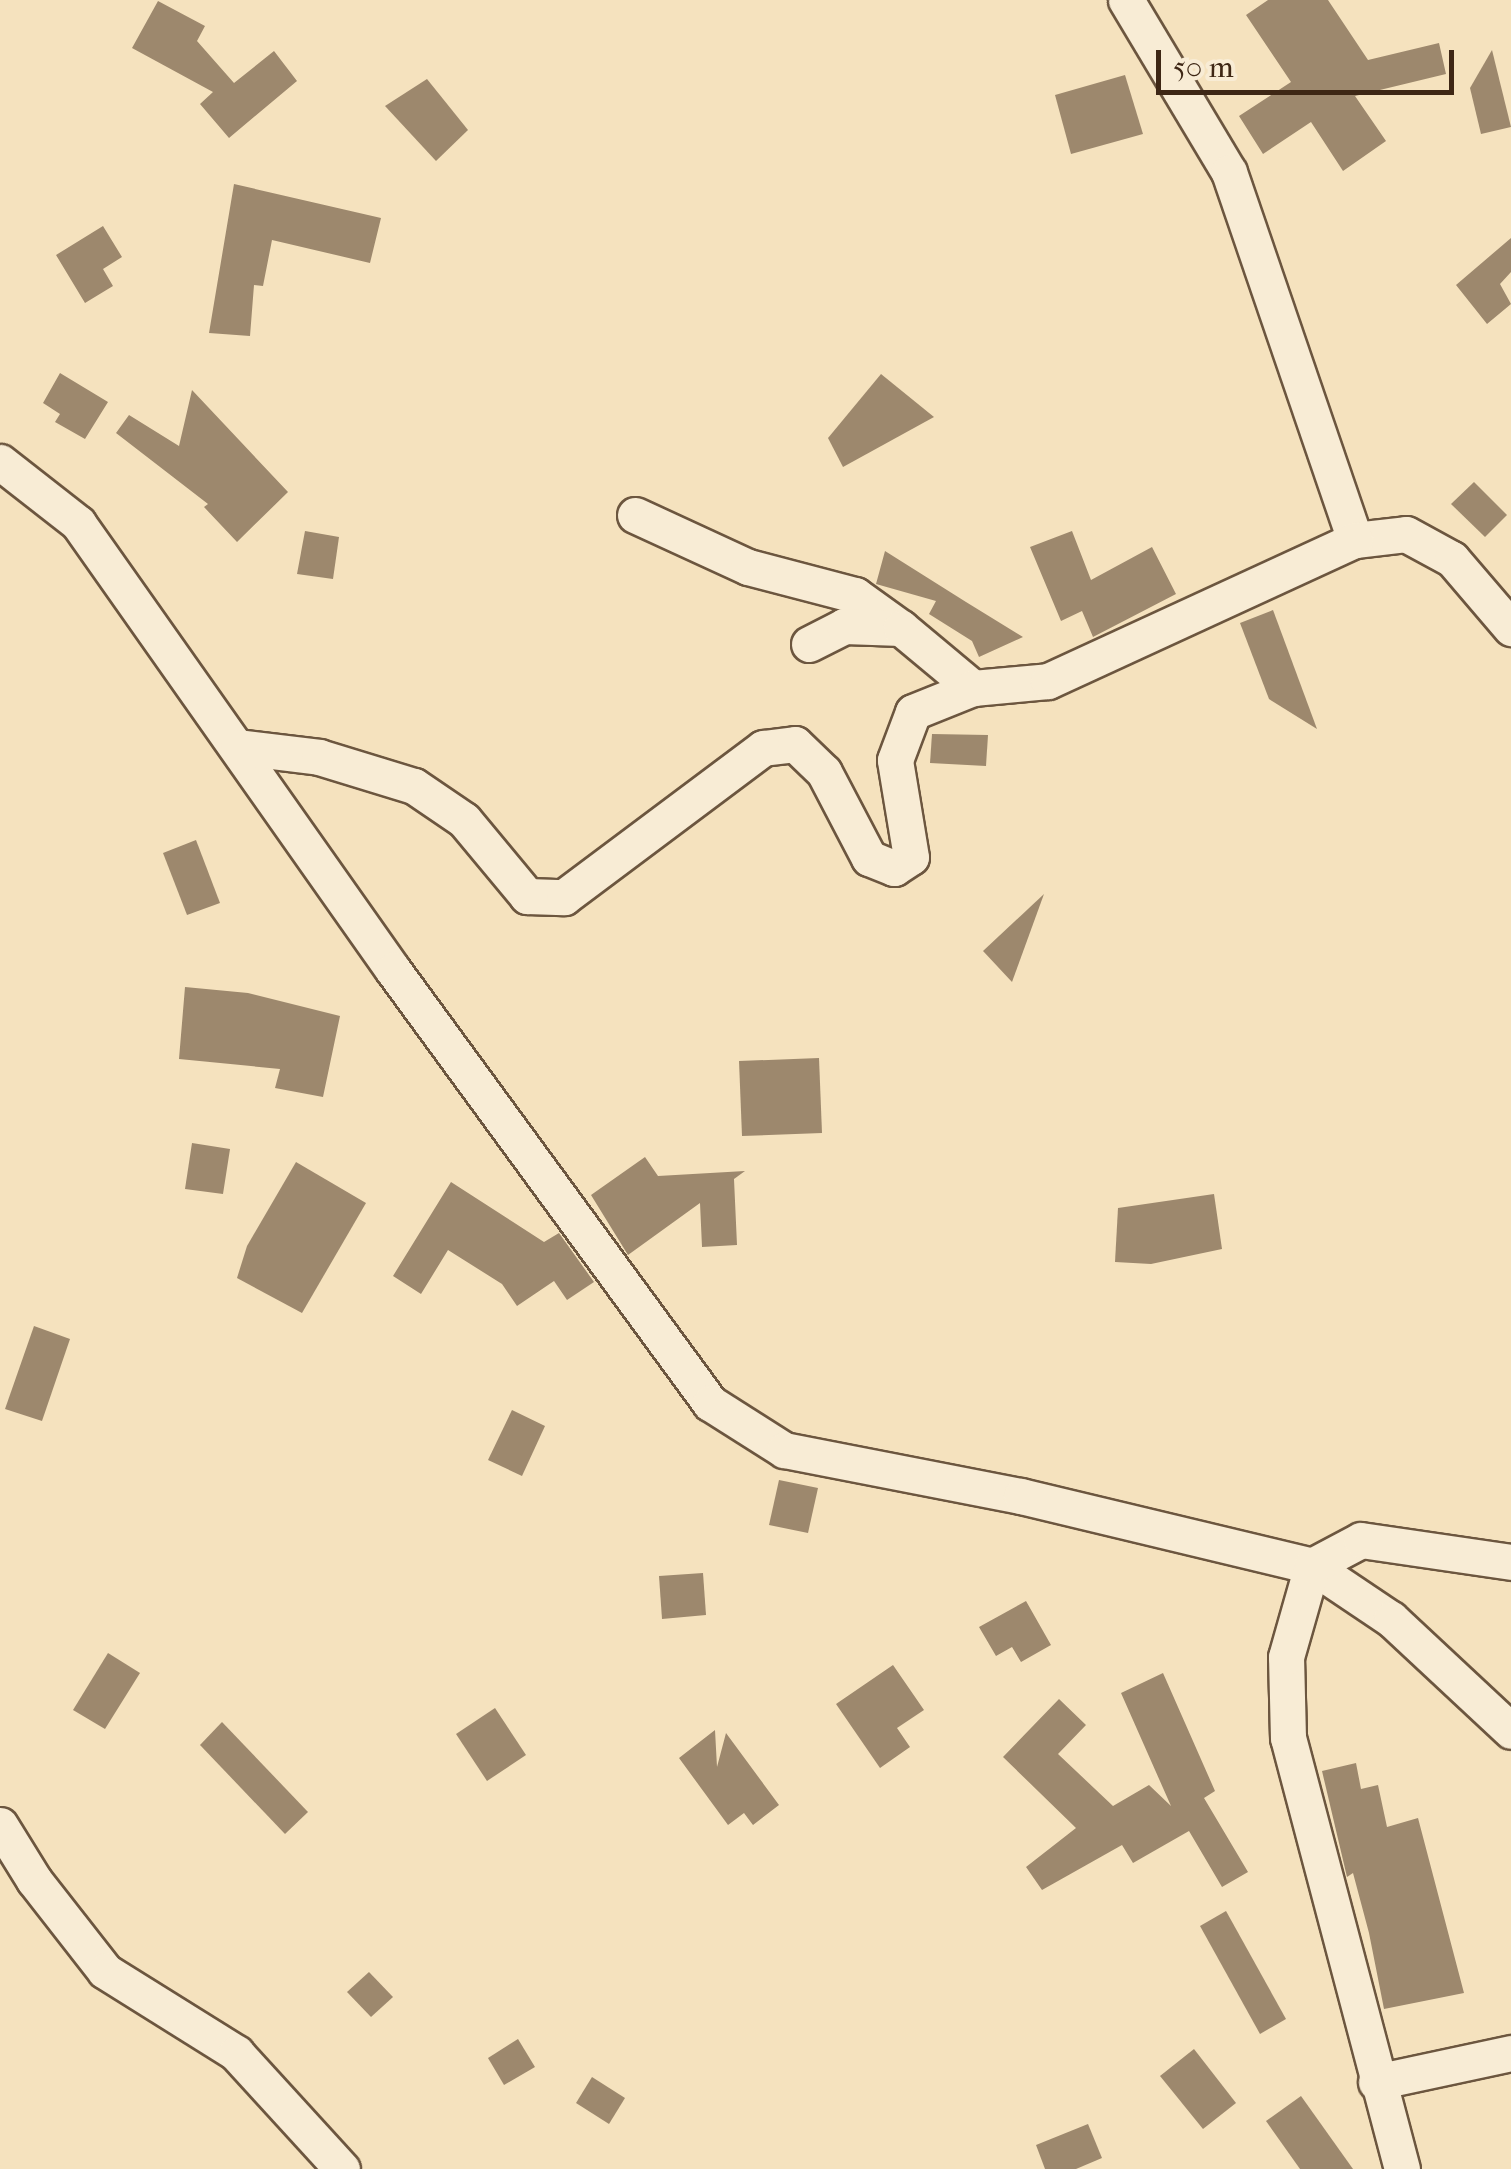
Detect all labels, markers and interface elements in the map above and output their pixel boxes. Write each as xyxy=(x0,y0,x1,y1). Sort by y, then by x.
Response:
scale bar xyxy=(1161,30,1458,92)
text: 50 m xyxy=(1173,50,1234,85)

